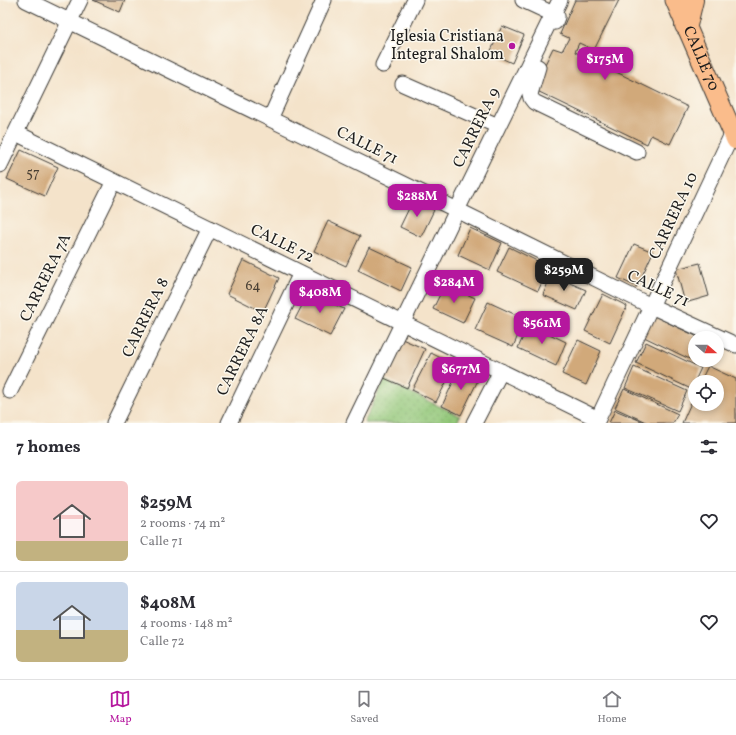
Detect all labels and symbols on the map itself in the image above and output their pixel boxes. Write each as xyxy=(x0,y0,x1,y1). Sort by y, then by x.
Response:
street label: CALLE 70 xyxy=(677,23,724,95)
place label: Iglesia Cristiana Integral Shalom xyxy=(390,26,504,66)
marker: Iglesia Cristiana Integral Shalom xyxy=(507,41,517,51)
pin: $175M xyxy=(577,47,633,81)
street label: CARRERA 9 xyxy=(448,84,506,172)
street label: CALLE 71 xyxy=(332,122,402,170)
house number: 57 xyxy=(26,164,40,183)
street label: CARRERA 10 xyxy=(644,169,704,263)
pin: $288M xyxy=(389,184,445,218)
street label: CALLE 72 xyxy=(247,219,317,269)
street label: CARRERA 7A xyxy=(15,230,77,326)
pin: $259M xyxy=(536,258,592,292)
street label: CALLE 71 xyxy=(623,265,693,313)
pin: $284M xyxy=(426,270,482,304)
street label: CARRERA 8 xyxy=(117,274,175,362)
house number: 64 xyxy=(245,277,261,296)
pin: $408M xyxy=(292,280,348,314)
street label: CARRERA 8A xyxy=(212,302,274,400)
pin: $561M xyxy=(514,311,570,345)
north arrow xyxy=(688,331,724,367)
pin: $677M xyxy=(433,357,489,391)

